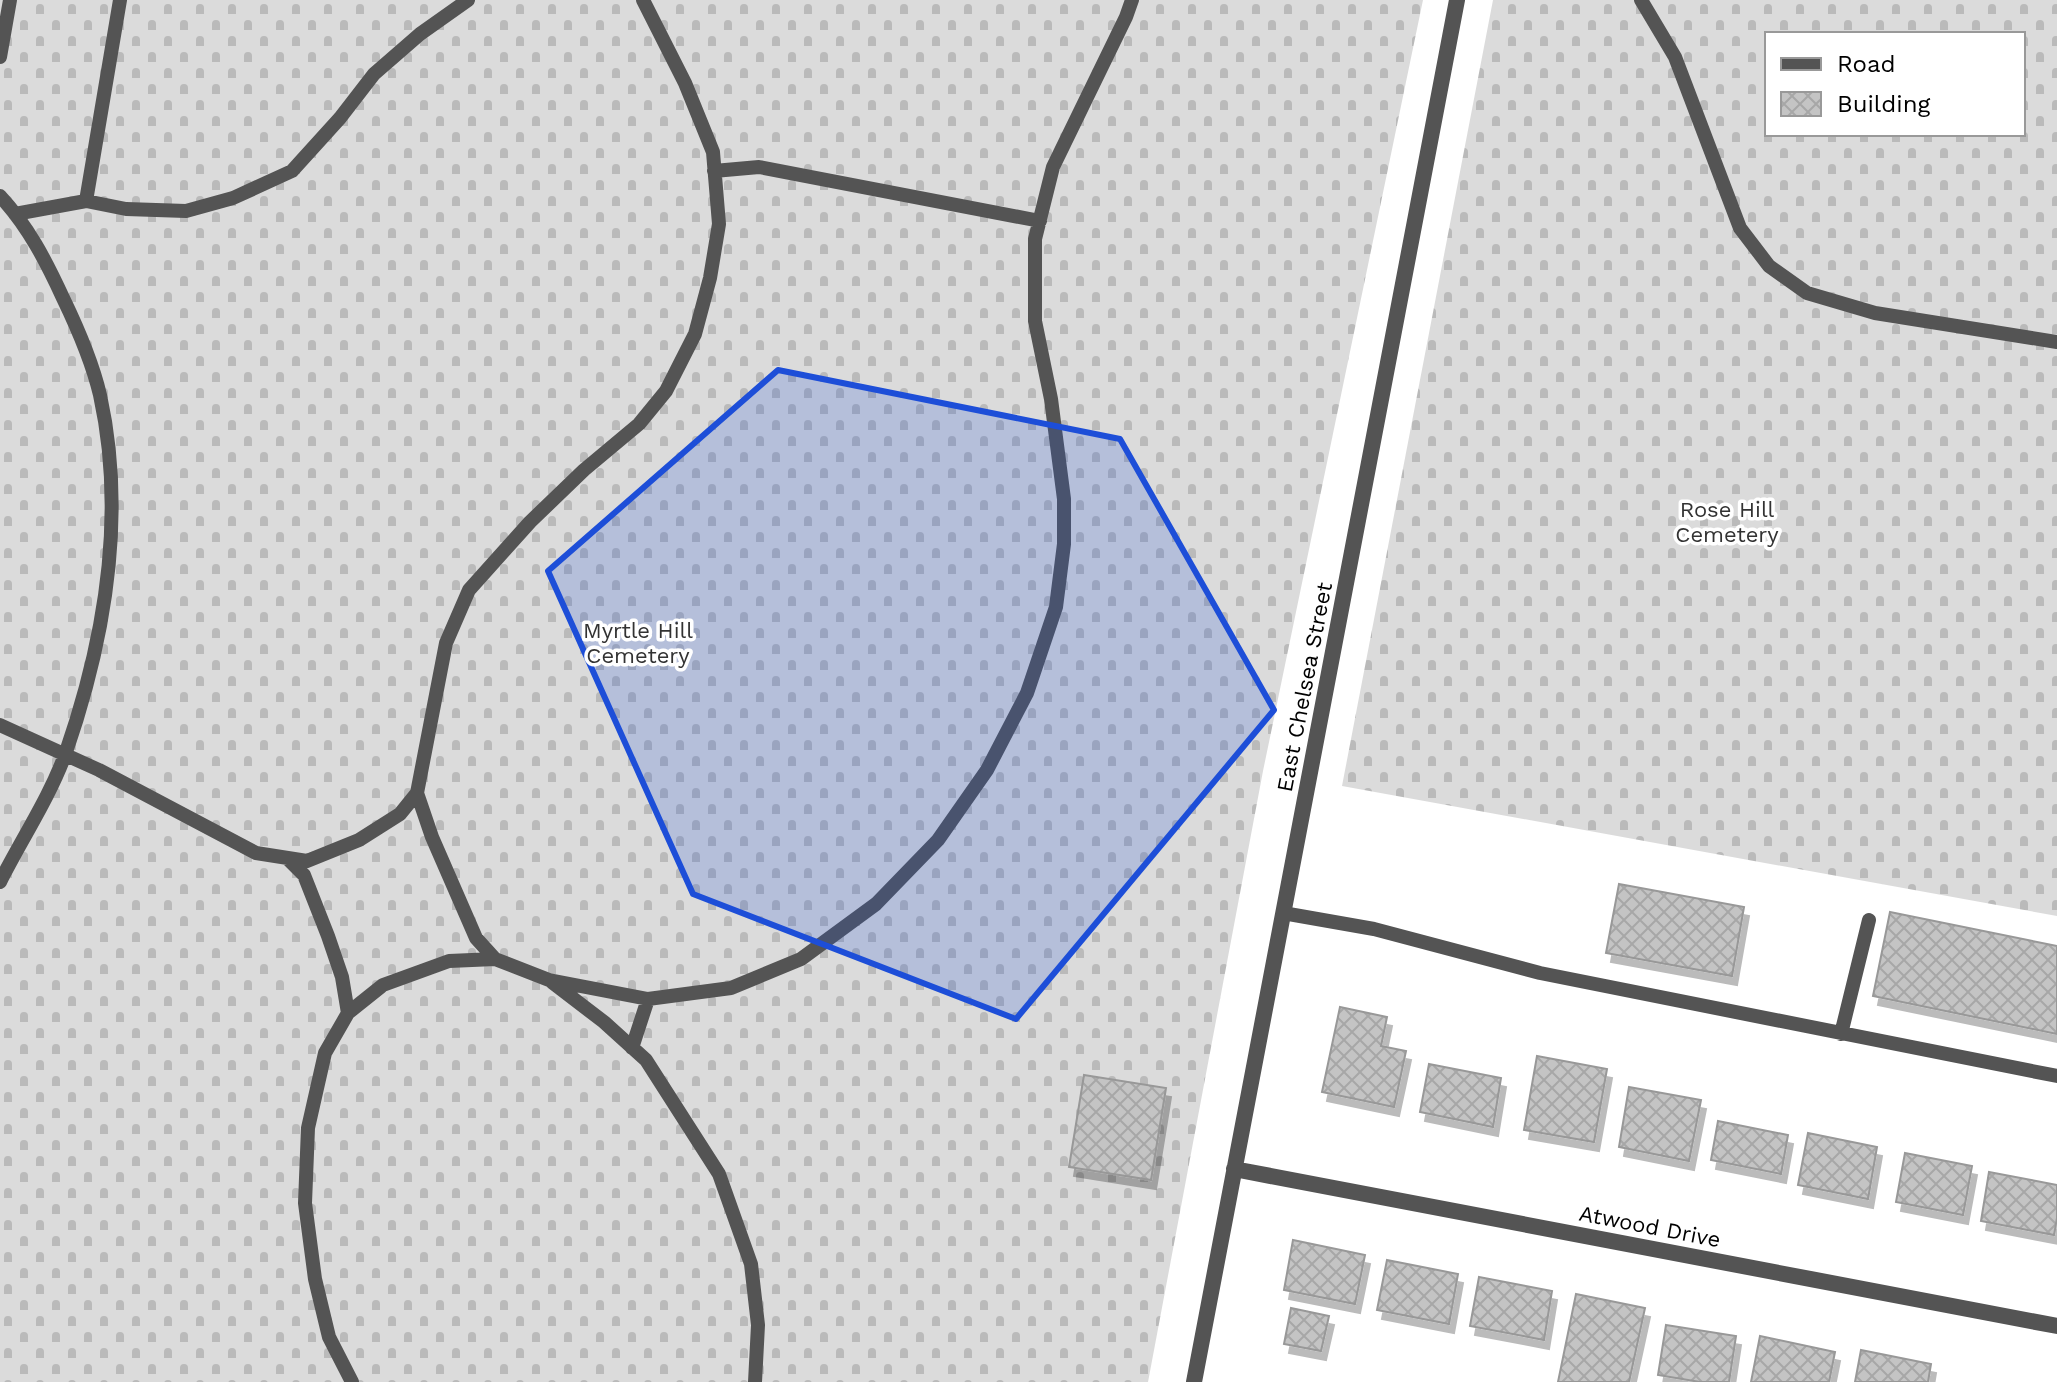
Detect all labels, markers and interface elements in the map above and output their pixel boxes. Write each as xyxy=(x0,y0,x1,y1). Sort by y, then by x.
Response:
legend xyxy=(1765,32,2025,136)
text: Road xyxy=(1837,50,1896,78)
text: Building xyxy=(1837,90,1930,118)
park label: Rose Hill Cemetery xyxy=(1675,497,1779,547)
street label: East Chelsea Street xyxy=(1272,580,1337,794)
park label: Myrtle Hill Cemetery xyxy=(583,618,693,668)
street label: Atwood Drive xyxy=(1577,1201,1723,1252)

